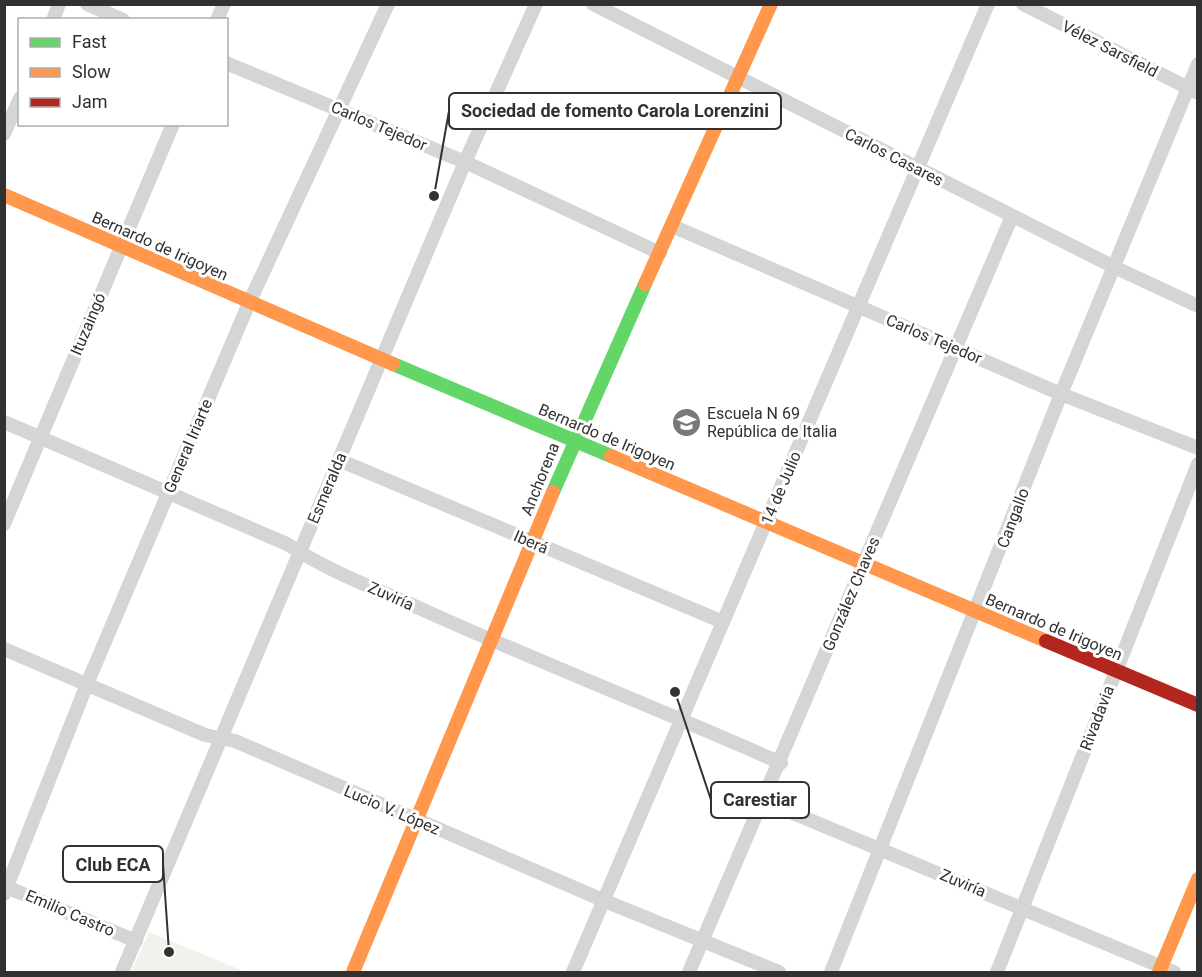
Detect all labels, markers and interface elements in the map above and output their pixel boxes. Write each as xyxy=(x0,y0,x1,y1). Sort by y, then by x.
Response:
street label: Vélez Sarsfield xyxy=(1059,17,1161,81)
legend xyxy=(18,18,228,126)
text: Fast xyxy=(72,31,107,52)
text: Slow xyxy=(72,61,111,82)
text: Jam xyxy=(72,91,108,112)
callout: Sociedad de fomento Carola Lorenzini xyxy=(449,93,781,129)
street label: Carlos Tejedor xyxy=(328,97,430,155)
text: Sociedad de fomento Carola Lorenzini xyxy=(461,100,769,121)
street label: Carlos Casares xyxy=(842,124,946,190)
street label: Bernardo de Irigoyen xyxy=(89,207,231,285)
street label: Ituzaingó xyxy=(66,290,110,358)
street label: Carlos Tejedor xyxy=(883,310,985,368)
street label: General Iriarte xyxy=(160,396,216,496)
street label: Bernardo de Irigoyen xyxy=(536,400,678,474)
place label: Escuela N 69 República de Italia xyxy=(707,404,837,441)
school or university icon: Escuela N 69 República de Italia xyxy=(670,406,702,438)
street label: Anchorena xyxy=(517,440,563,518)
street label: 14 de Julio xyxy=(757,448,805,528)
street label: Esmeralda xyxy=(304,450,350,526)
street label: Cangallo xyxy=(993,485,1033,551)
street label: Iberá xyxy=(511,526,551,558)
street label: González Chaves xyxy=(818,534,884,654)
street label: Zuviría xyxy=(365,578,417,614)
street label: Bernardo de Irigoyen xyxy=(983,590,1125,664)
street label: Rivadavia xyxy=(1076,683,1118,753)
street label: Lucio V. López xyxy=(341,781,443,839)
callout: Carestiar xyxy=(711,782,809,818)
text: Carestiar xyxy=(723,789,797,810)
callout: Club ECA xyxy=(63,846,163,882)
text: Club ECA xyxy=(75,854,152,875)
street label: Zuviría xyxy=(937,865,989,901)
street label: Emilio Castro xyxy=(23,886,117,940)

